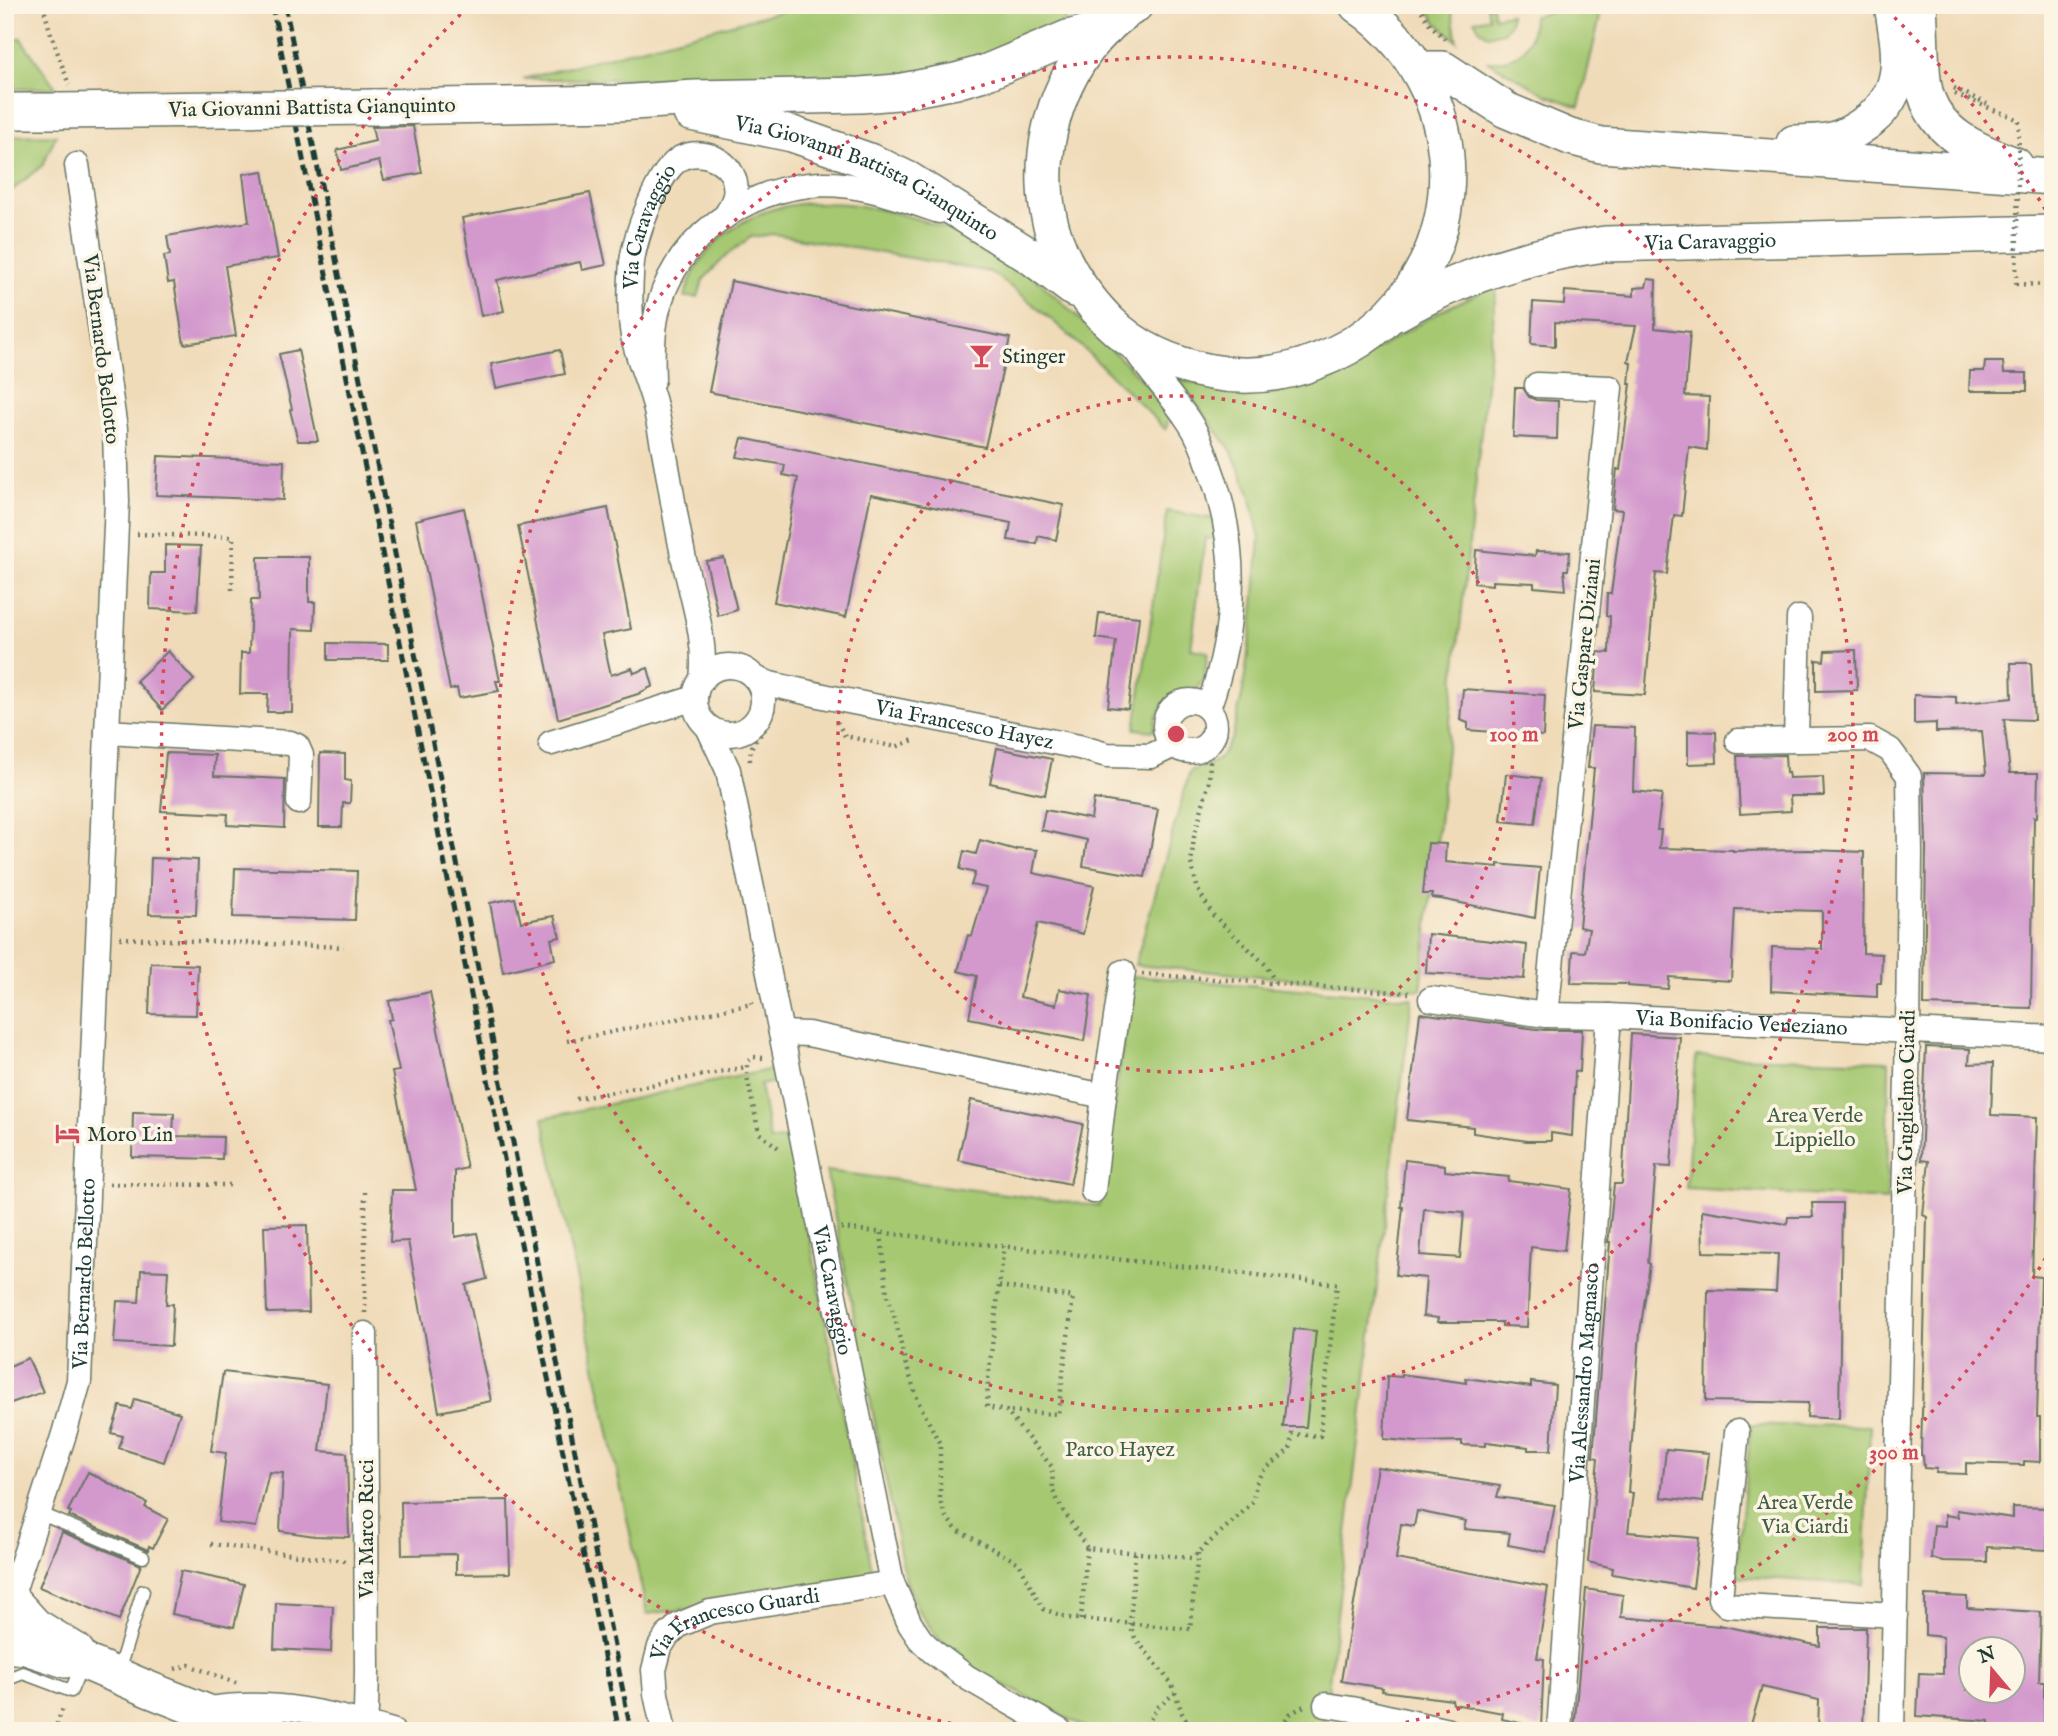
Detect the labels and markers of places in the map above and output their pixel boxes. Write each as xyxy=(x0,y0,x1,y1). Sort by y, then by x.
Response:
bar icon: Stinger xyxy=(968,342,996,370)
place label: Stinger xyxy=(1002,344,1066,371)
centre of rings xyxy=(1164,722,1188,746)
hotel icon: Moro Lin xyxy=(53,1120,81,1148)
place label: Moro Lin xyxy=(87,1122,173,1149)

